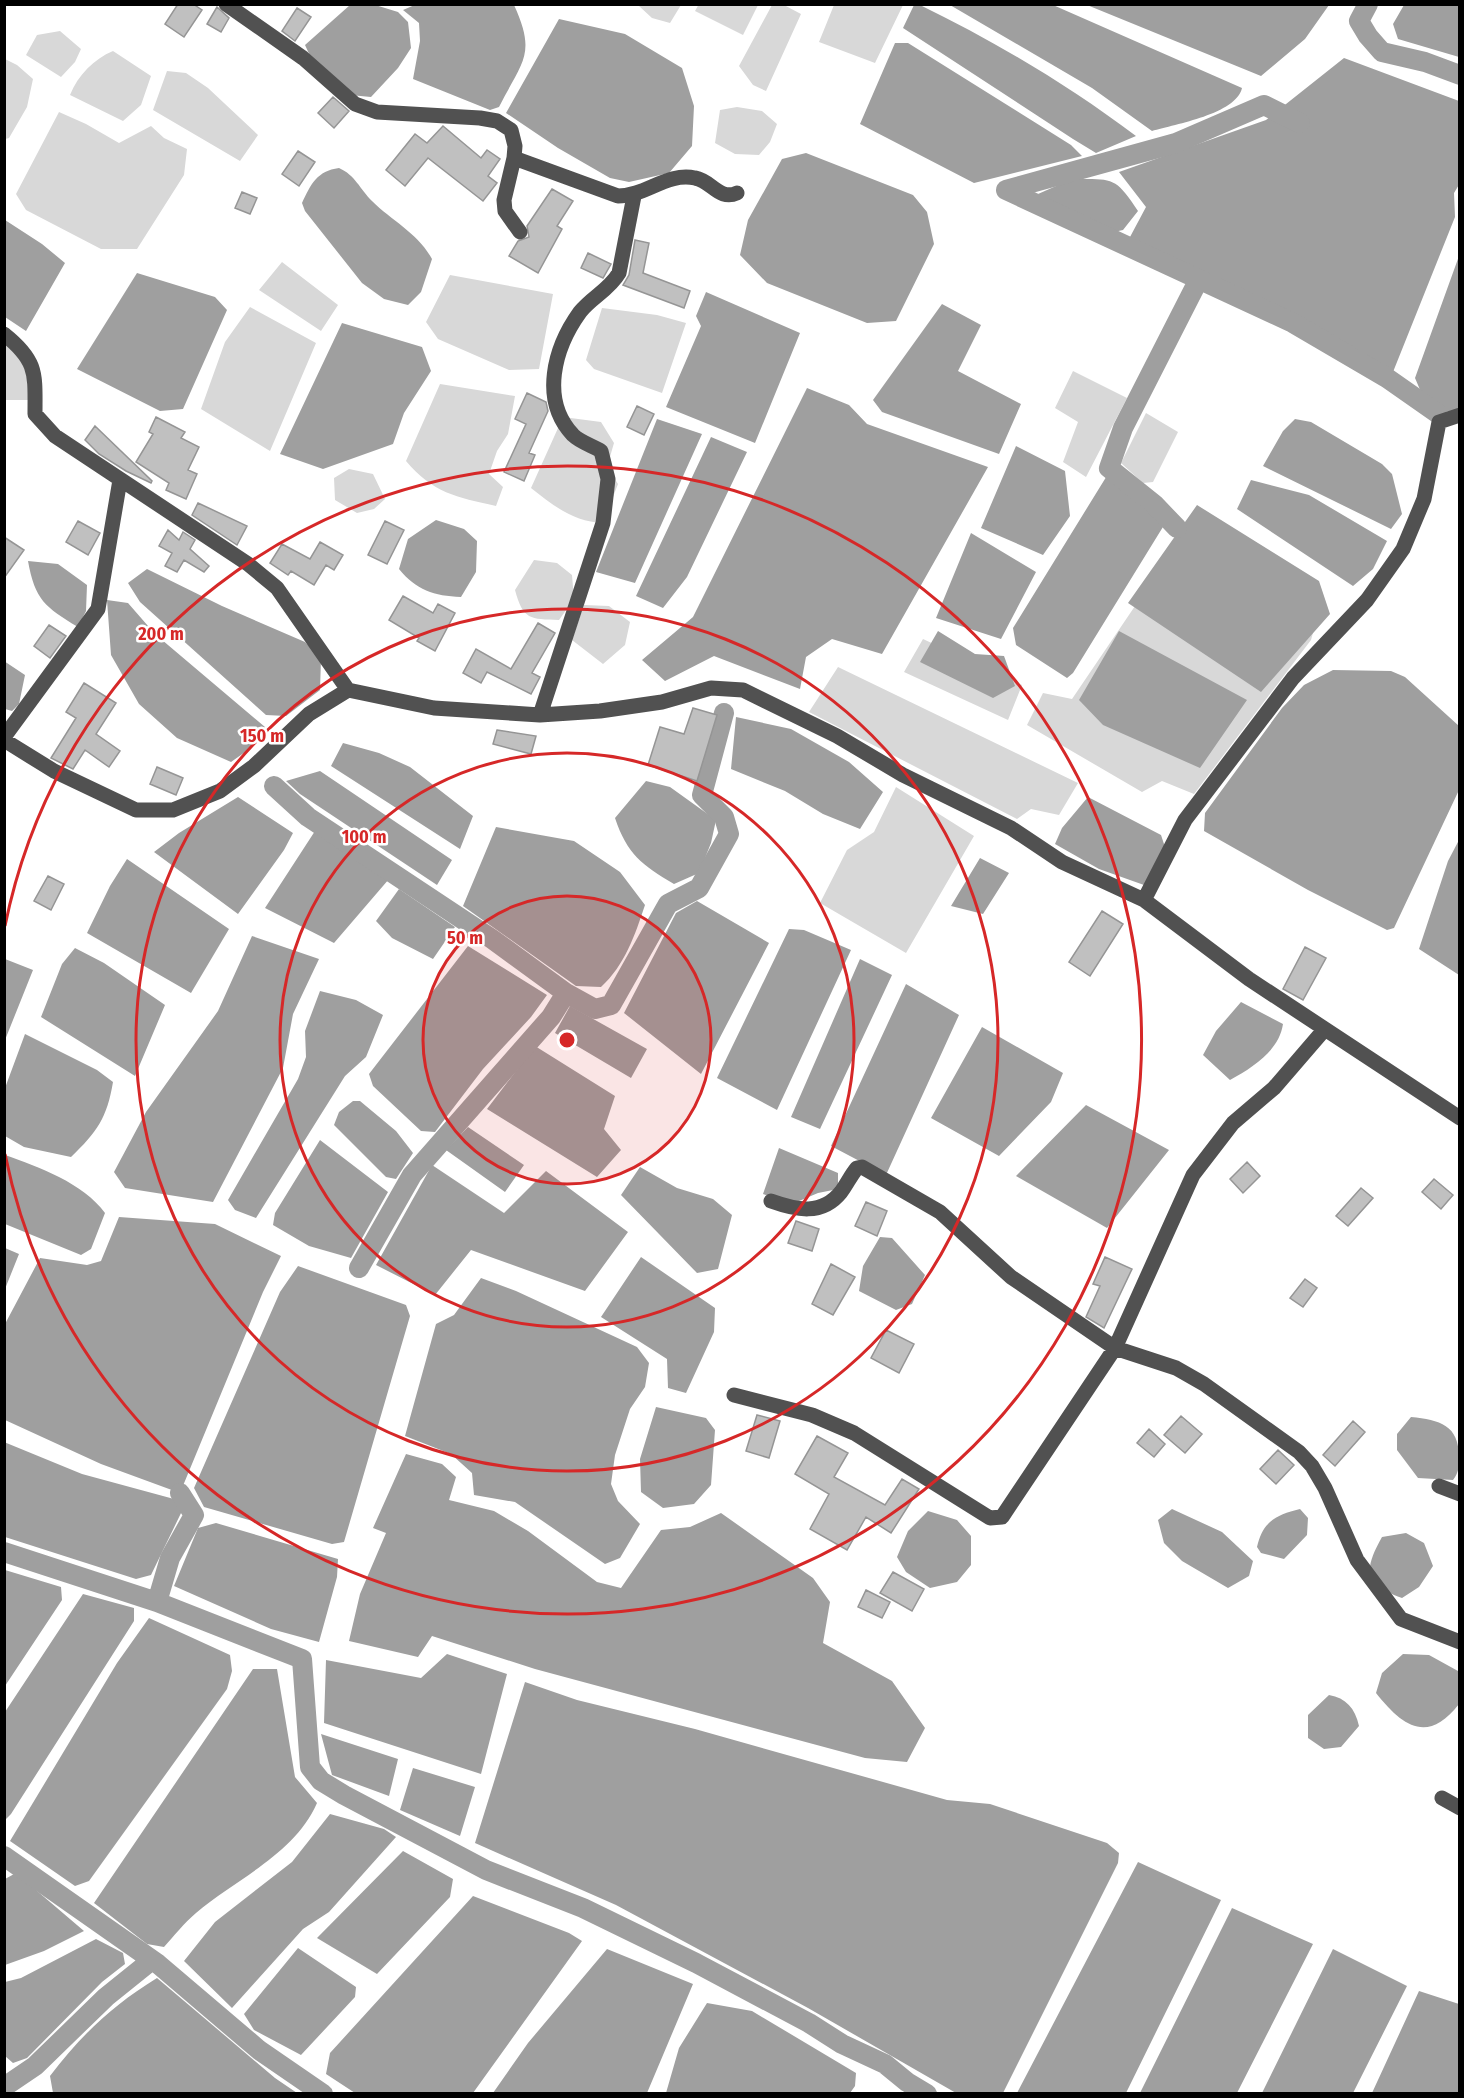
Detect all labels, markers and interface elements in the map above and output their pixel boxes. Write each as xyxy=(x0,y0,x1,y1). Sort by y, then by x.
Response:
text: 200 m xyxy=(137,623,184,645)
text: 150 m xyxy=(240,725,284,747)
text: 100 m xyxy=(342,826,386,848)
text: 50 m xyxy=(447,927,483,949)
centre of rings xyxy=(557,1030,577,1050)

